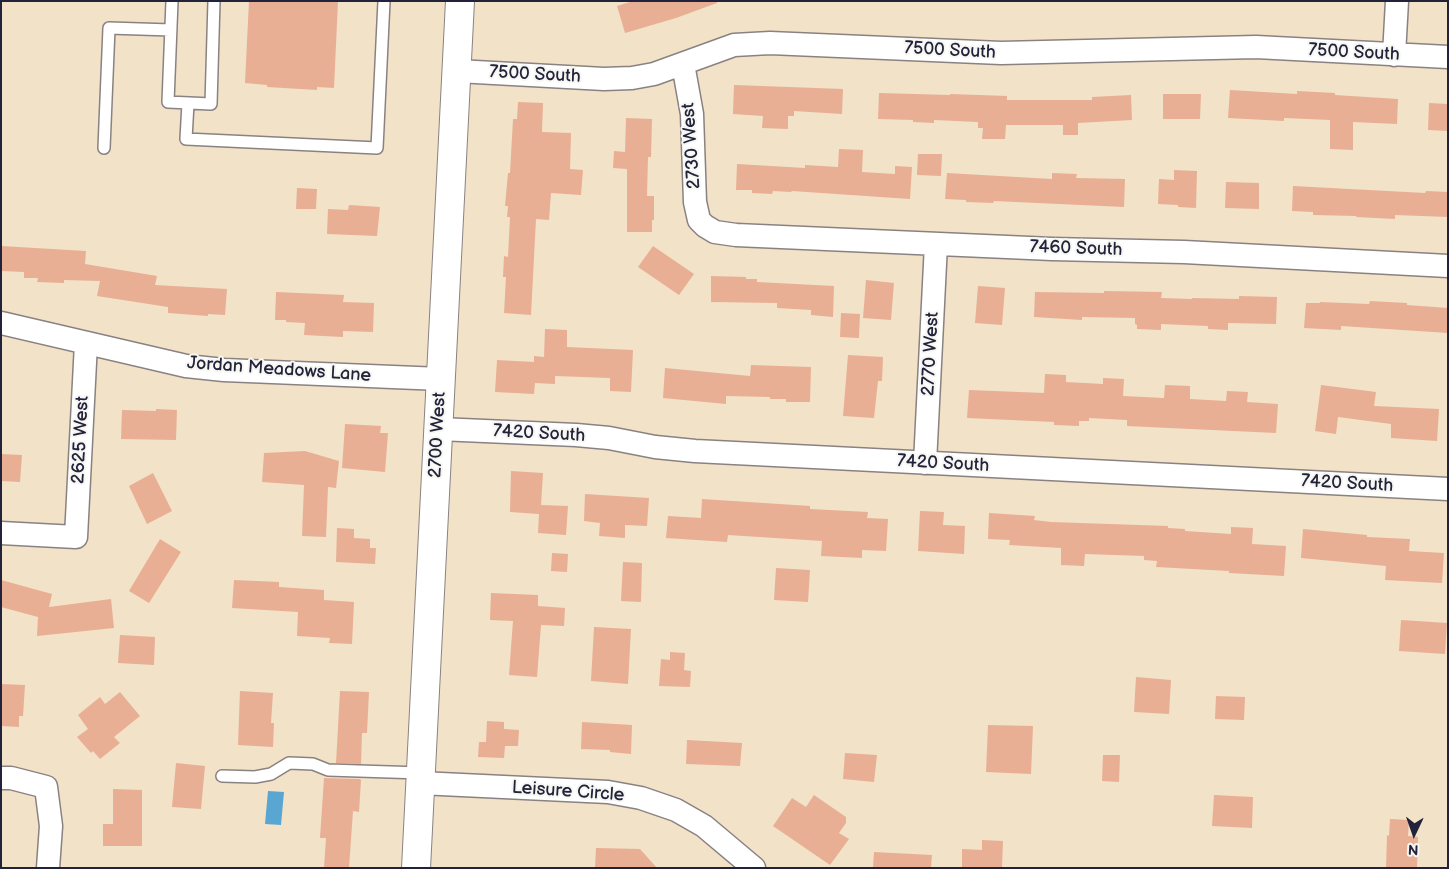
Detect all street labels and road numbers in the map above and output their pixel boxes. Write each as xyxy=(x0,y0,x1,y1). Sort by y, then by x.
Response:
street label: 7500 South xyxy=(904,38,996,64)
street label: 7500 South xyxy=(1308,40,1400,66)
street label: 7500 South xyxy=(489,62,581,88)
street label: 2730 West xyxy=(678,102,706,190)
street label: 7460 South xyxy=(1029,237,1123,261)
street label: 2770 West xyxy=(918,311,944,397)
street label: Jordan Meadows Lane xyxy=(186,353,372,387)
street label: 2700 West xyxy=(425,392,451,478)
street label: 2625 West xyxy=(68,396,94,484)
street label: 7420 South xyxy=(492,421,586,447)
street label: 7420 South xyxy=(896,451,990,477)
street label: 7420 South xyxy=(1300,471,1394,497)
street label: Leisure Circle xyxy=(511,777,625,807)

